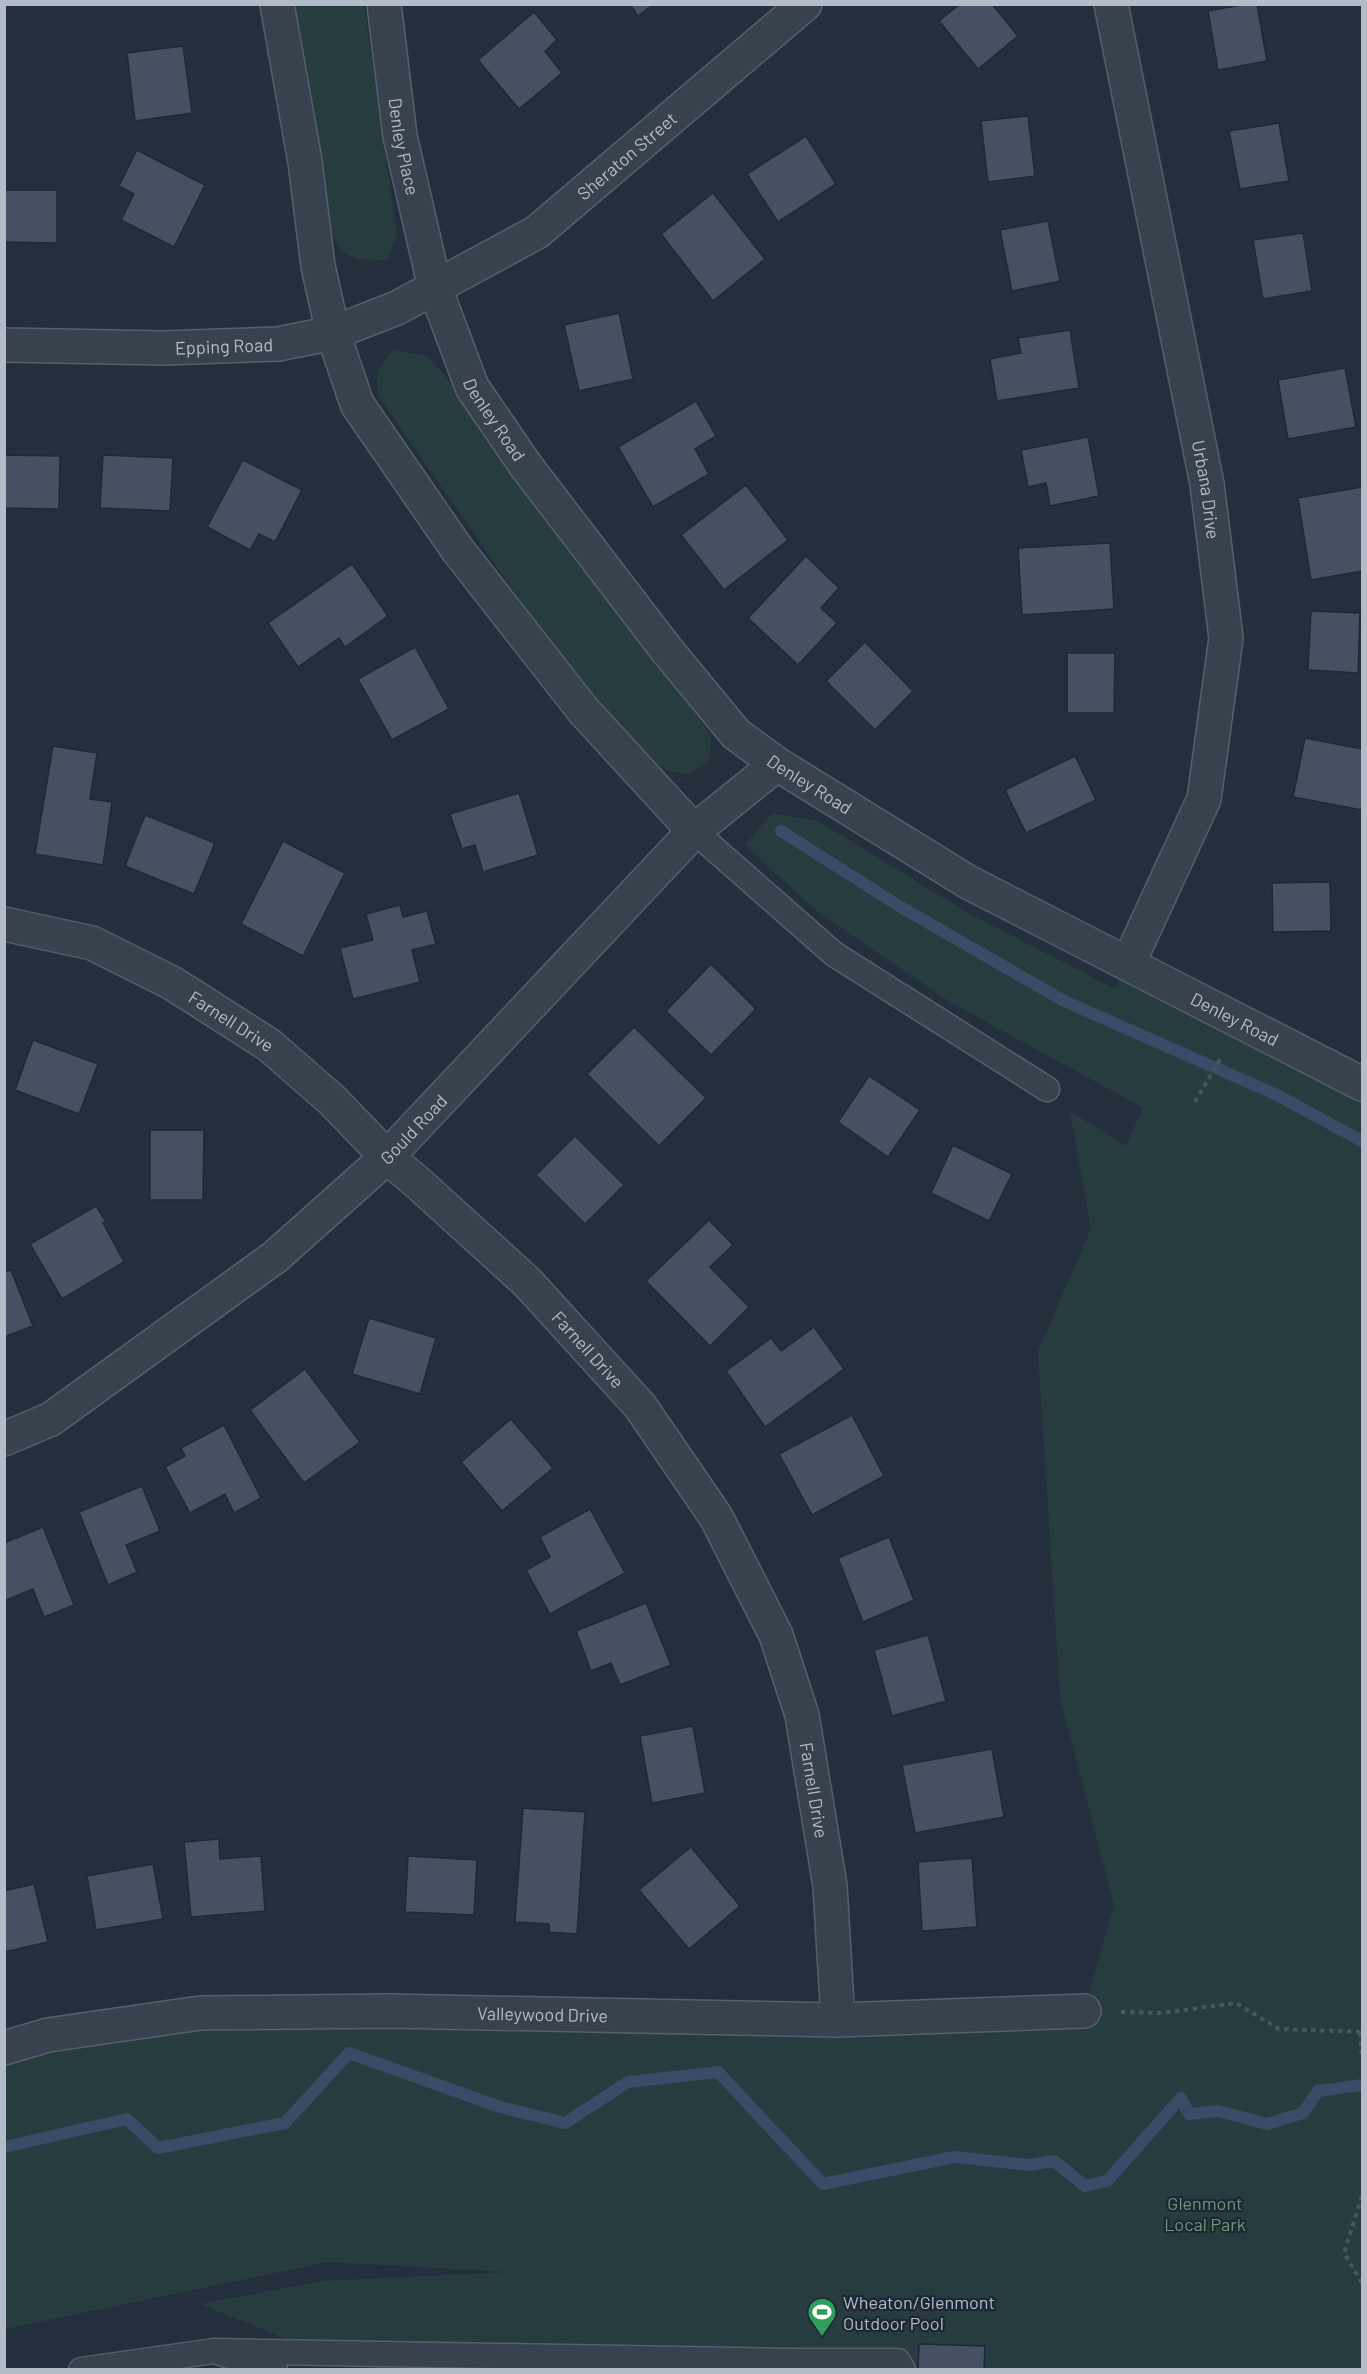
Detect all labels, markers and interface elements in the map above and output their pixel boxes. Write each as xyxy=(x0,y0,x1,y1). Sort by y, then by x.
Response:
street label: Denley Place xyxy=(384,97,424,197)
street label: Sheraton Street xyxy=(572,107,681,204)
street label: Epping Road xyxy=(175,333,273,359)
street label: Denley Road xyxy=(459,375,530,465)
street label: Urbana Drive xyxy=(1187,438,1225,540)
street label: Denley Road xyxy=(763,750,856,819)
street label: Farnell Drive xyxy=(185,986,278,1056)
street label: Denley Road xyxy=(1187,987,1282,1050)
street label: Gould Road xyxy=(375,1090,451,1169)
street label: Farnell Drive xyxy=(548,1306,629,1392)
street label: Farnell Drive xyxy=(796,1741,833,1840)
street label: Valleywood Drive xyxy=(477,2002,608,2026)
park label: Glenmont Local Park xyxy=(1164,2192,1246,2235)
place label: Wheaton/Glenmont Outdoor Pool xyxy=(843,2291,995,2334)
sports icon: Wheaton/Glenmont Outdoor Pool xyxy=(806,2296,838,2338)

